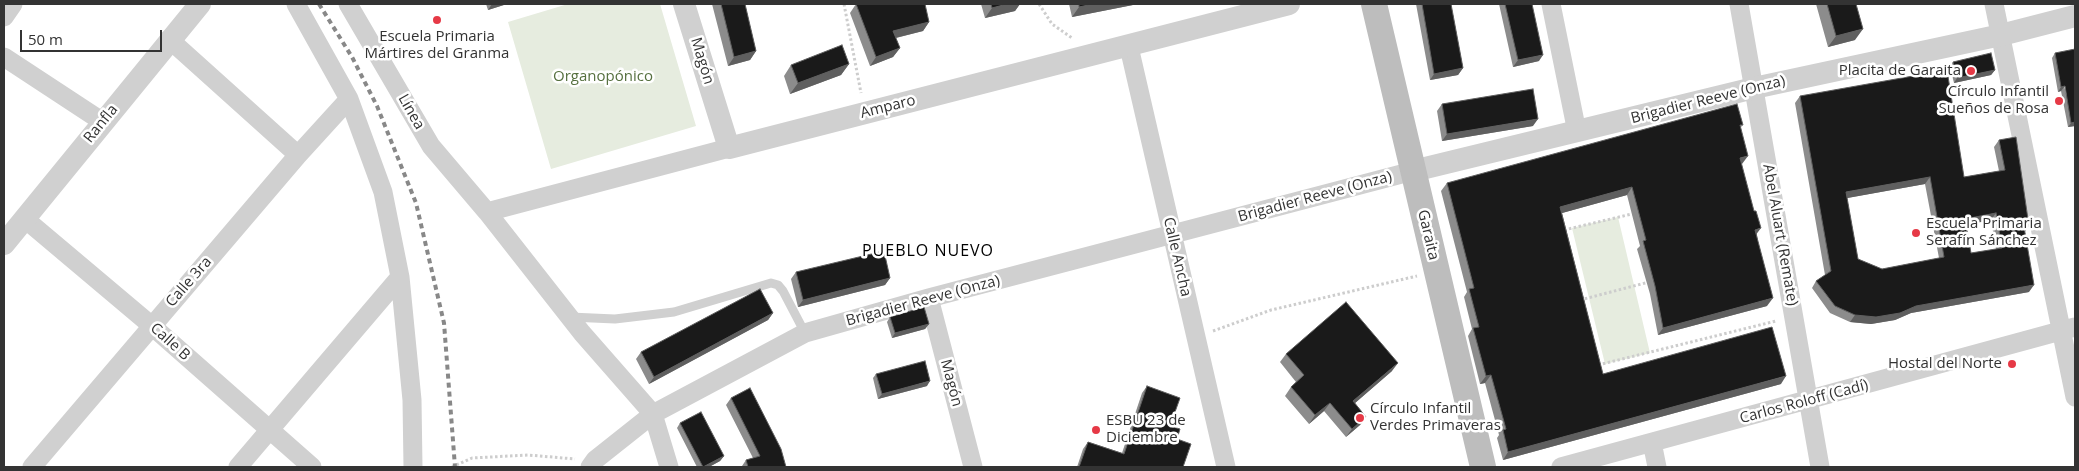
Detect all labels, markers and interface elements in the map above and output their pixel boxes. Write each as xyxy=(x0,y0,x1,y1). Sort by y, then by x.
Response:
marker: Escuela Primaria Mártires del Granma xyxy=(431,14,443,26)
scale bar xyxy=(22,20,165,52)
place label: Escuela Primaria Mártires del Granma xyxy=(365,28,509,63)
text: 50 m xyxy=(28,29,63,49)
street label: Magón xyxy=(686,35,718,87)
place label: Placita de Garaita xyxy=(1839,62,1961,80)
marker: Placita de Garaita xyxy=(1965,65,1977,77)
park label: Organopónico xyxy=(553,68,653,86)
street label: Brigadier Reeve (Onza) xyxy=(1629,72,1787,128)
place label: Círculo Infantil Sueños de Rosa xyxy=(1939,83,2049,118)
street label: Línea xyxy=(394,91,428,133)
street label: Amparo xyxy=(859,91,917,123)
marker: Círculo Infantil Sueños de Rosa xyxy=(2053,95,2065,107)
street label: Ranfla xyxy=(80,101,122,147)
street label: Abel Aluart (Remate) xyxy=(1759,163,1801,307)
street label: Brigadier Reeve (Onza) xyxy=(1236,168,1394,226)
street label: Garaita xyxy=(1413,208,1443,262)
street label: Calle Ancha xyxy=(1159,215,1195,299)
place label: Escuela Primaria Serafín Sánchez xyxy=(1926,215,2042,250)
marker: Escuela Primaria Serafín Sánchez xyxy=(1910,227,1922,239)
district label: PUEBLO NUEVO xyxy=(860,241,996,261)
street label: Calle 3ra xyxy=(162,253,216,311)
street label: Brigadier Reeve (Onza) xyxy=(844,272,1002,330)
street label: Calle B xyxy=(146,319,194,365)
place label: Hostal del Norte xyxy=(1888,355,2002,373)
street label: Magón xyxy=(936,357,966,409)
marker: Hostal del Norte xyxy=(2006,358,2018,370)
street label: Carlos Roloff (Cadí) xyxy=(1738,376,1870,428)
place label: Círculo Infantil Verdes Primaveras xyxy=(1370,400,1501,435)
place label: ESBU 23 de Diciembre xyxy=(1106,412,1186,447)
marker: Círculo Infantil Verdes Primaveras xyxy=(1354,412,1366,424)
marker: ESBU 23 de Diciembre xyxy=(1090,424,1102,436)

